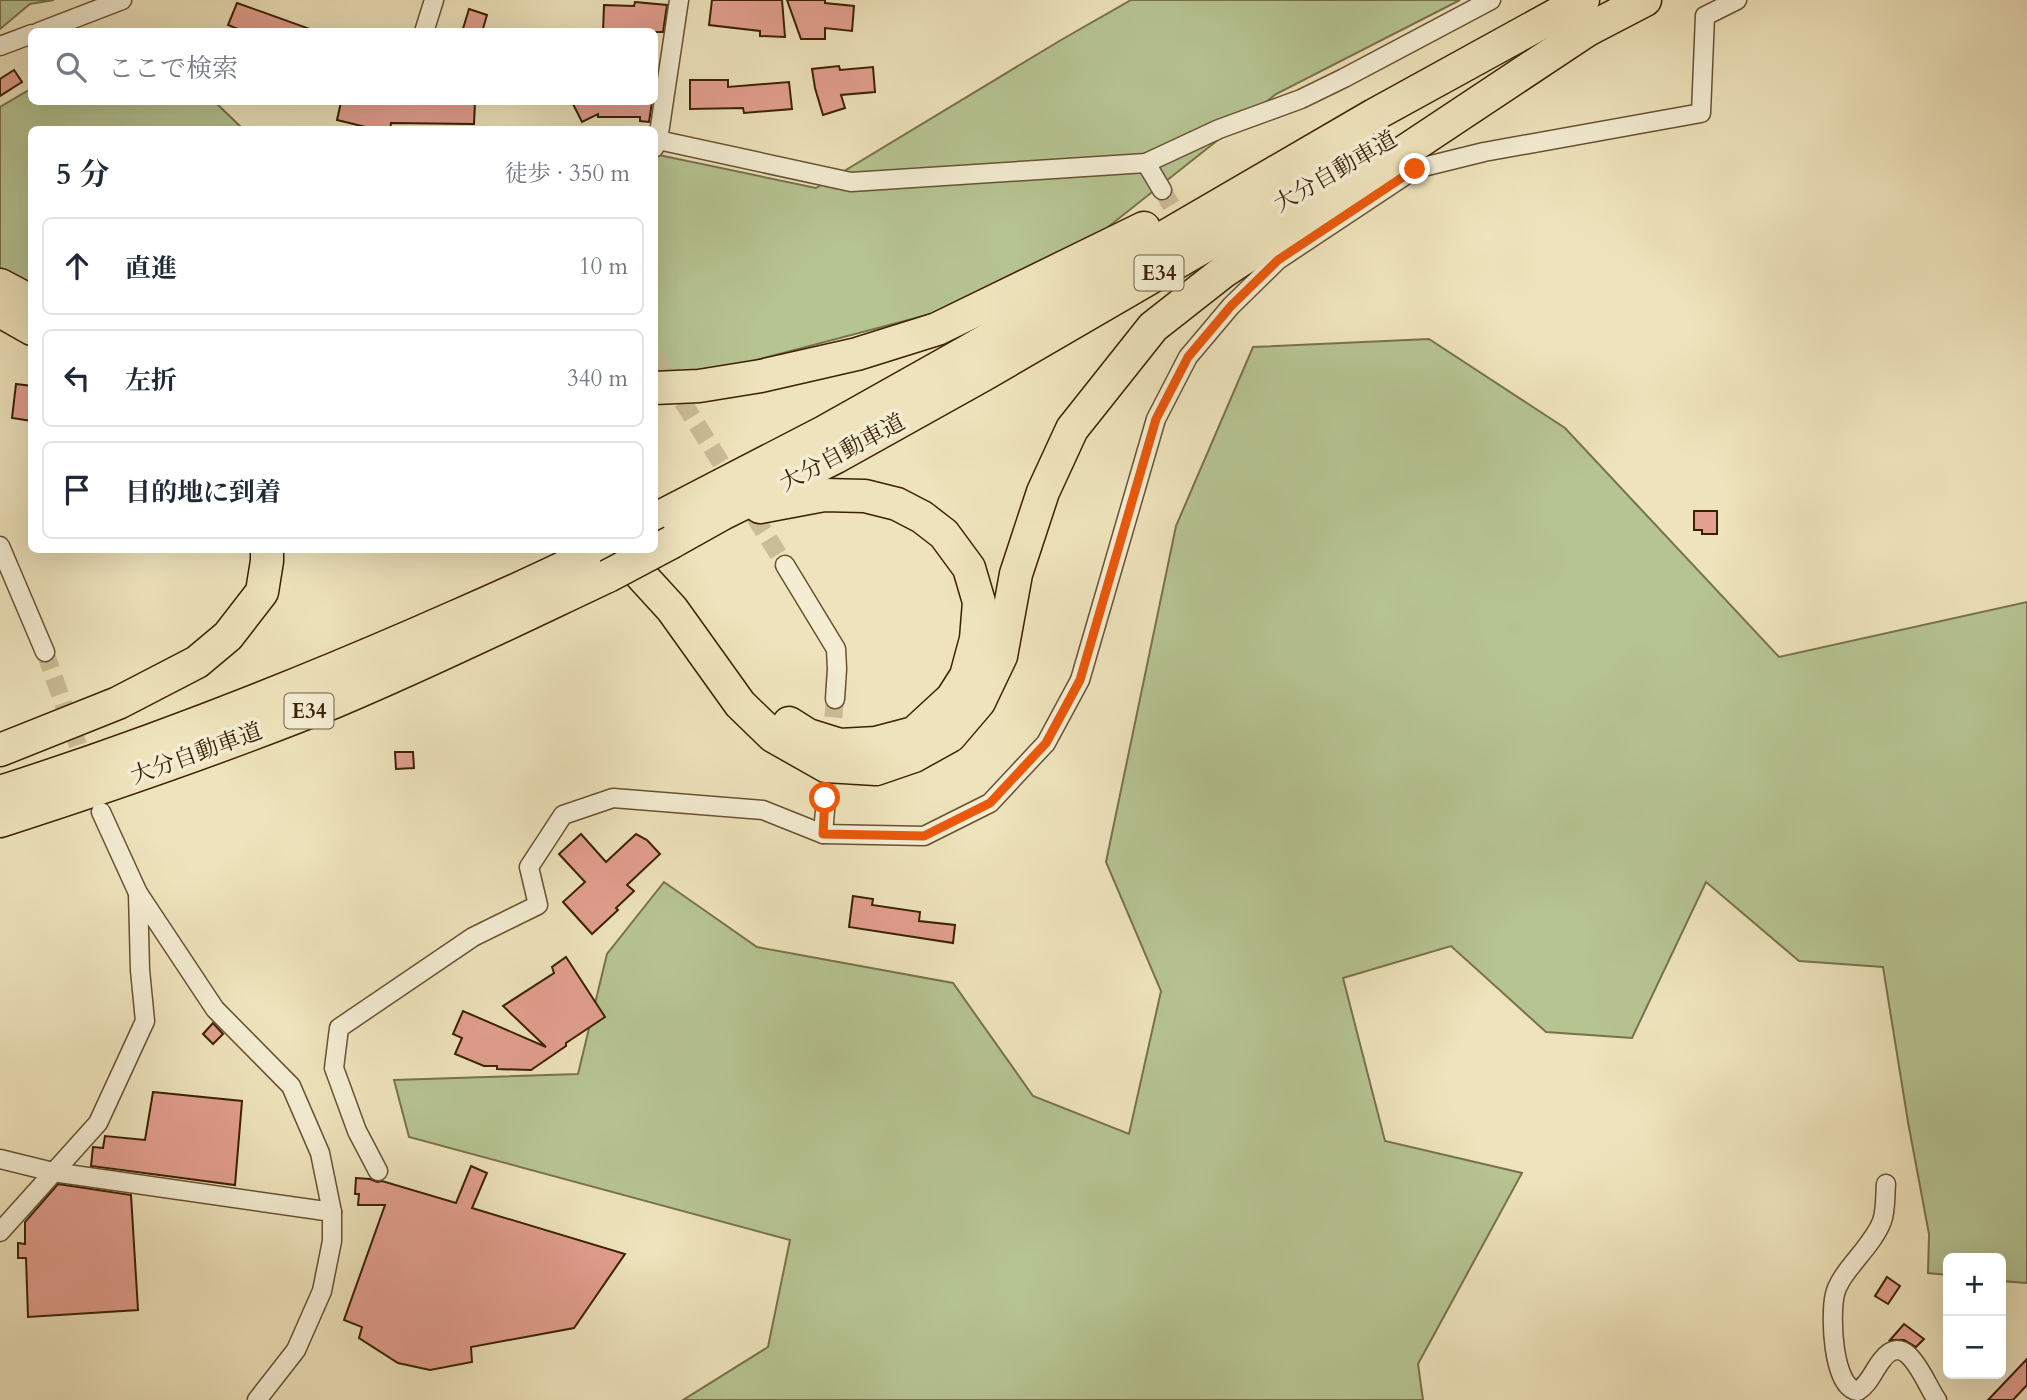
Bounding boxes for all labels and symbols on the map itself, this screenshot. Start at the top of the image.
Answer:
street label: 大分自動車道 [1268,124,1403,219]
route end [1399,153,1430,184]
road number: E34 [1134,256,1184,290]
street label: 大分自動車道 [774,406,910,499]
road number: E34 [284,694,334,728]
street label: 大分自動車道 [126,715,266,792]
route start [809,782,840,813]

